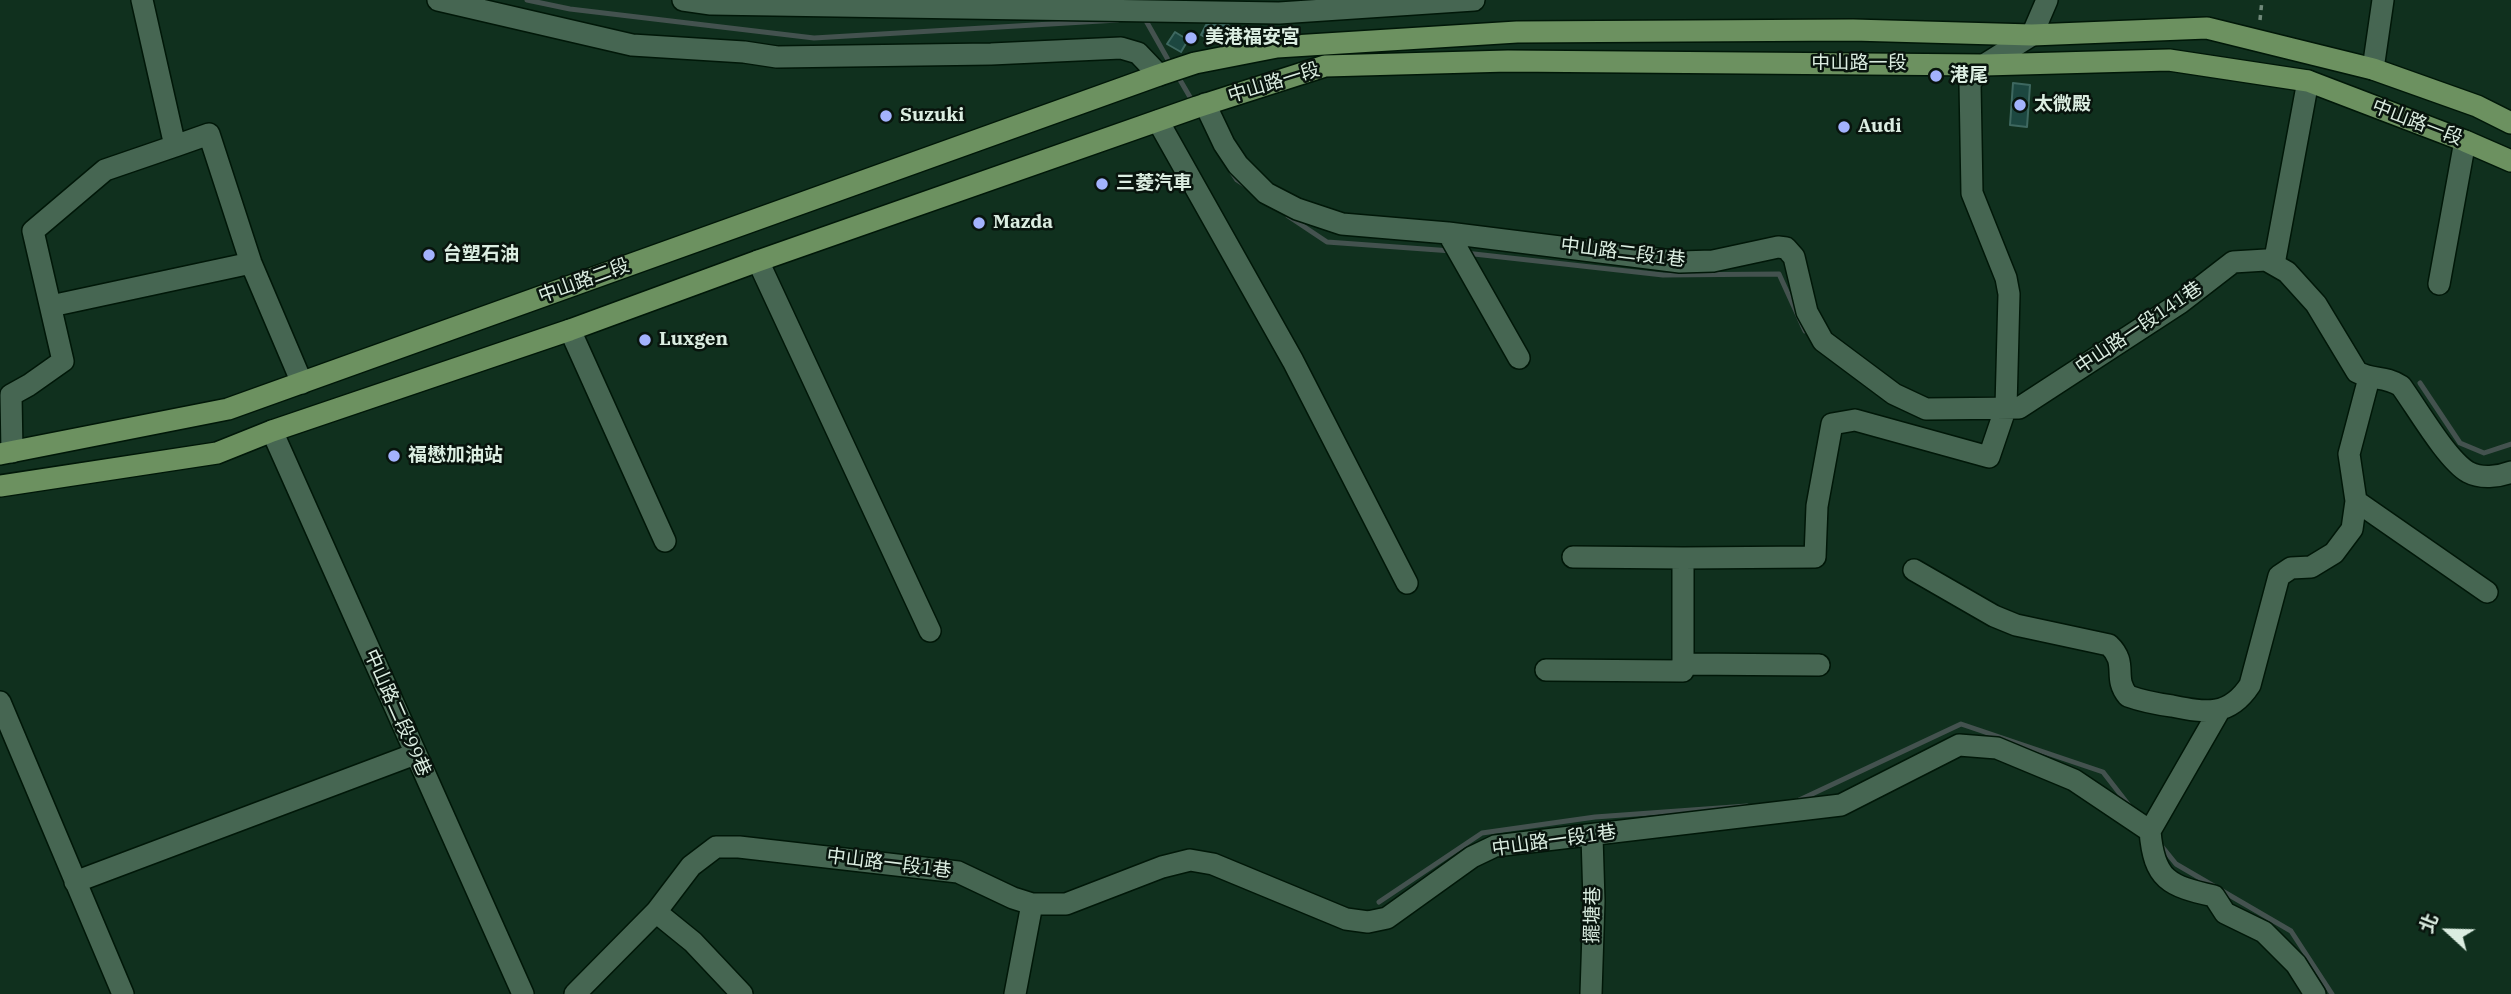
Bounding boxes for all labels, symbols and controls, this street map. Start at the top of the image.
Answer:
place label: 美港福安宮 [1205,27,1300,49]
marker: 美港福安宮 [1183,30,1199,46]
street label: 中山路一段 [1812,53,1906,75]
street label: 中山路一段 [1225,58,1323,108]
place label: 港尾 [1950,65,1988,87]
marker: 港尾 [1928,68,1944,84]
place label: 太微殿 [2034,94,2091,116]
street label: 中山路一段 [2369,95,2465,151]
marker: 太微殿 [2012,97,2028,113]
place label: Suzuki [900,105,964,127]
marker: Suzuki [878,108,894,124]
place label: Audi [1858,116,1902,138]
marker: Audi [1836,119,1852,135]
place label: 三菱汽車 [1116,173,1192,195]
marker: 三菱汽車 [1094,176,1110,192]
place label: Mazda [993,212,1053,234]
marker: Mazda [971,215,987,231]
street label: 中山路二段1巷 [1559,234,1687,272]
place label: 台塑石油 [443,244,519,266]
marker: 台塑石油 [421,247,437,263]
street label: 中山路二段 [535,254,633,308]
street label: 中山路一段141巷 [2071,277,2207,379]
place label: Luxgen [659,329,728,351]
marker: Luxgen [637,332,653,348]
place label: 福懋加油站 [408,445,503,467]
marker: 福懋加油站 [386,448,402,464]
street label: 中山路二段99巷 [359,646,435,780]
street label: 中山路一段1巷 [1490,821,1618,861]
street label: 中山路一段1巷 [825,845,953,883]
street label: 擺塘巷 [1581,886,1605,944]
north arrow [2413,896,2483,966]
text: 北 [2414,910,2443,936]

